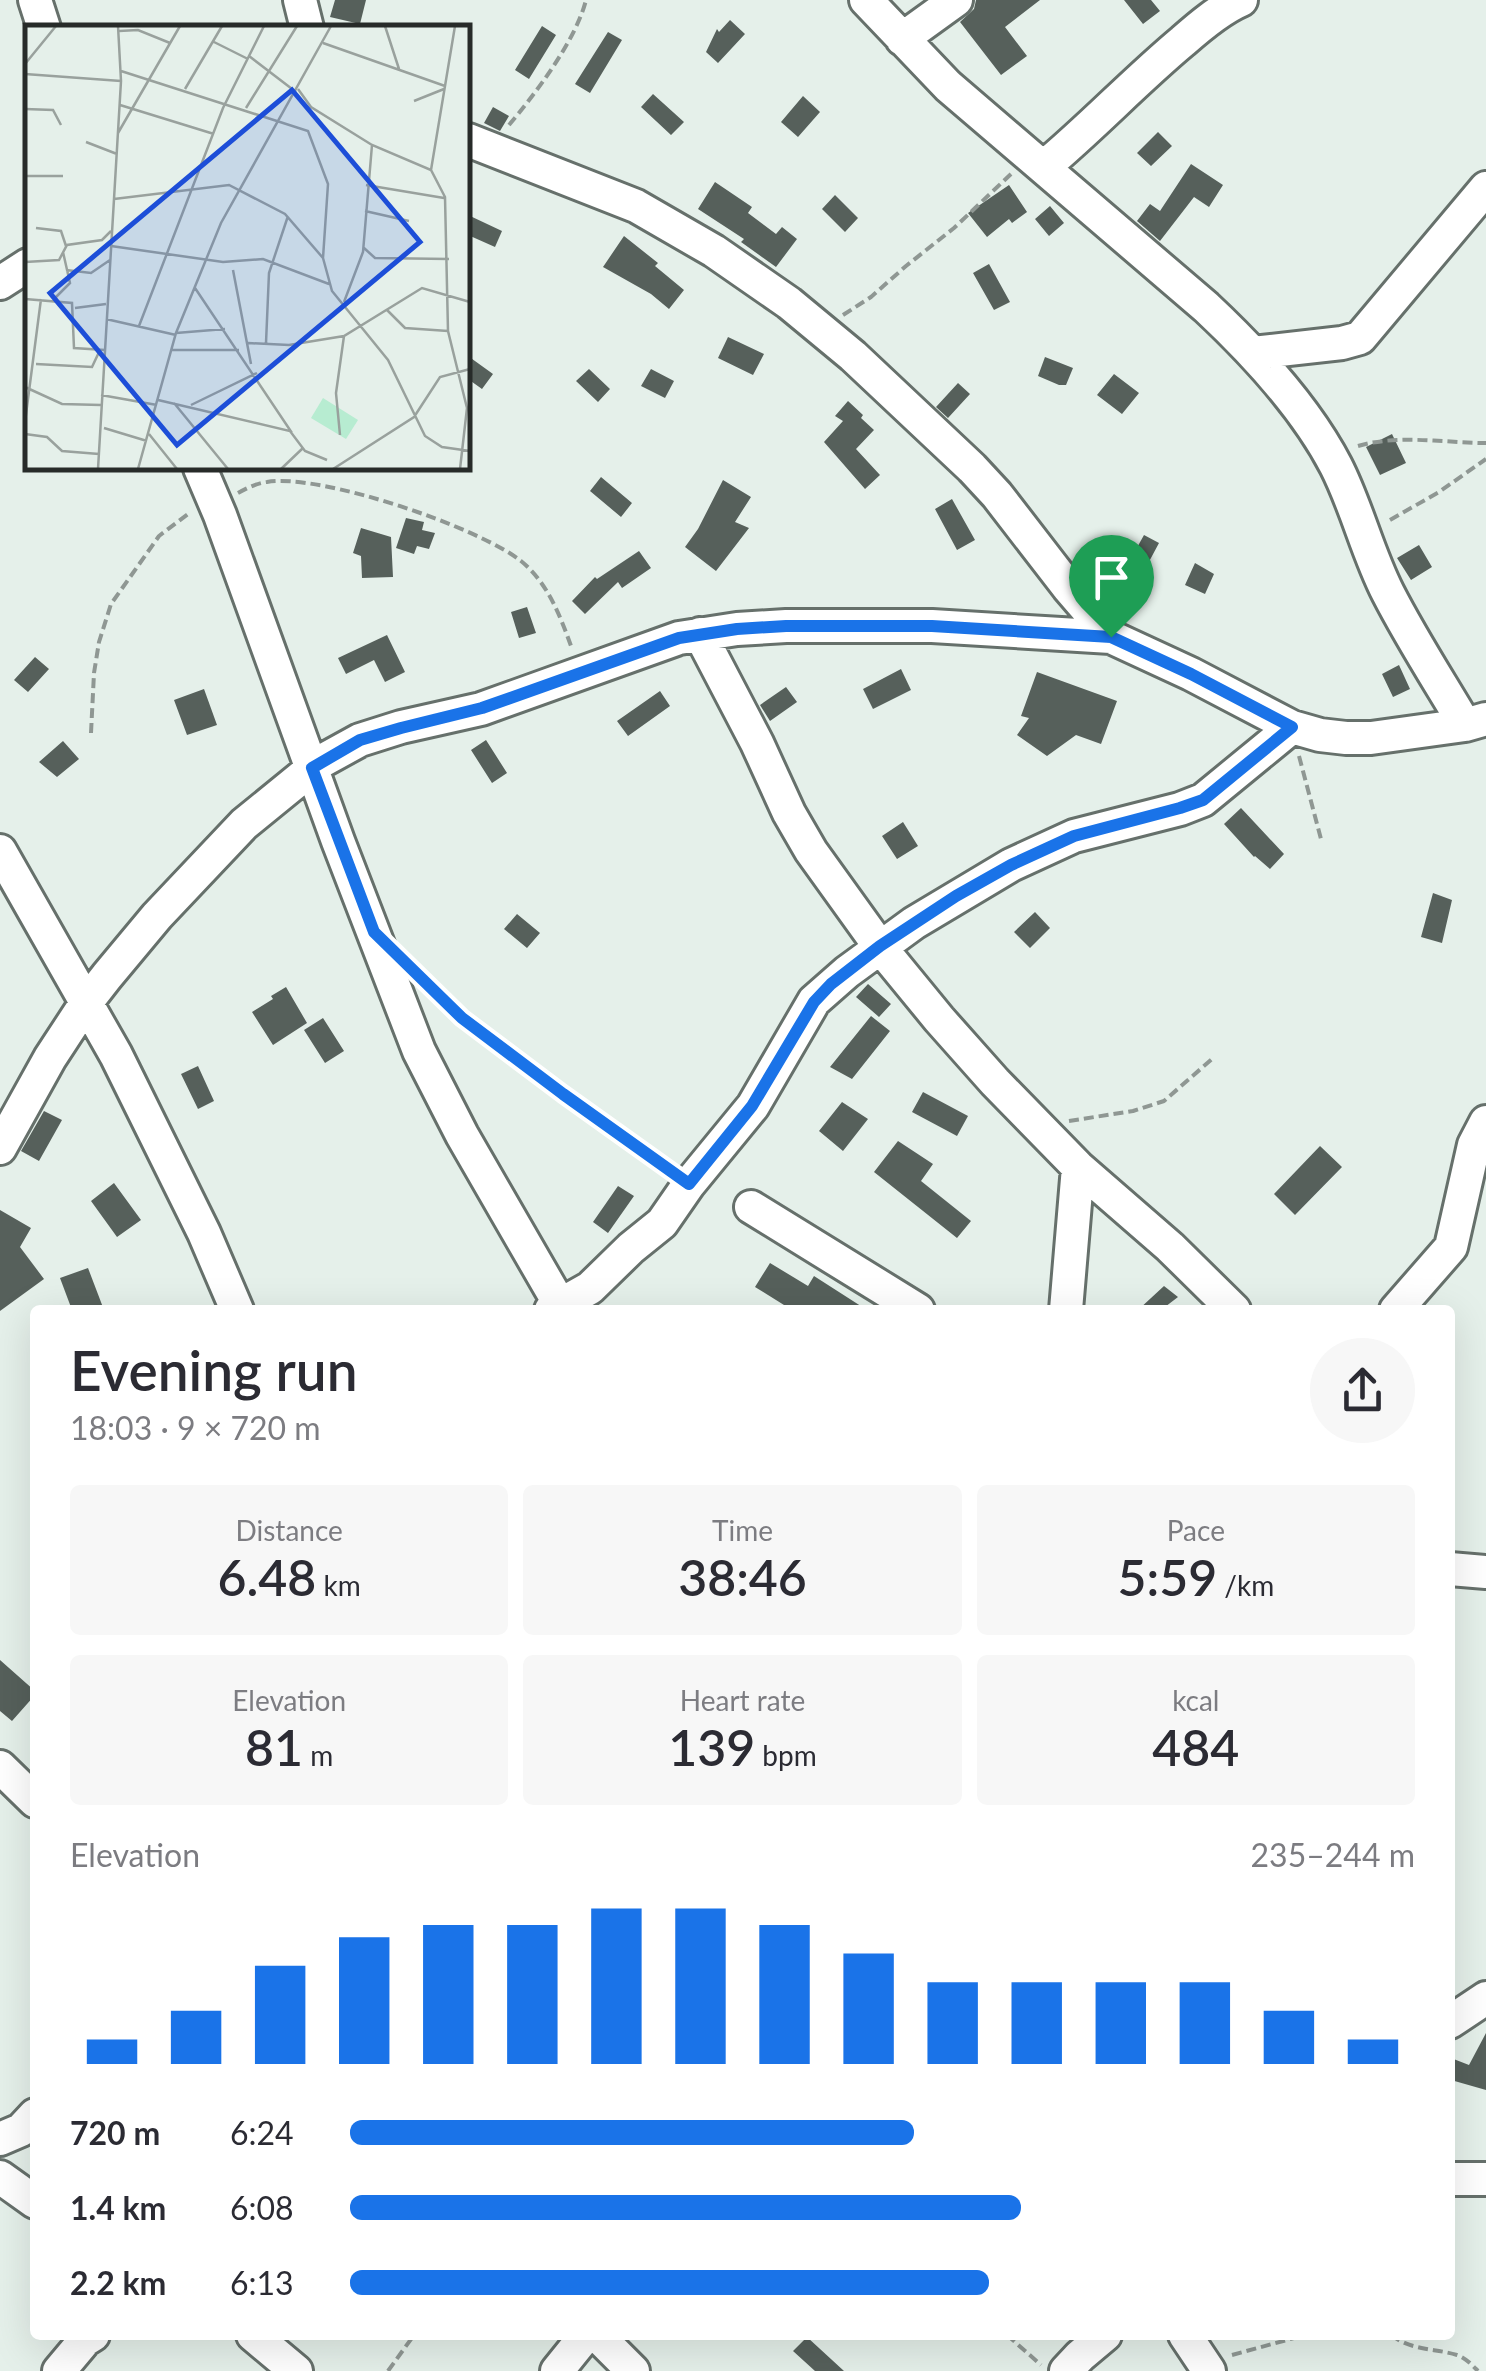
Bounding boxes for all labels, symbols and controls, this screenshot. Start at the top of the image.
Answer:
inset map [25,25,470,470]
pin [1069,535,1154,638]
icon: arrive [1084,550,1139,605]
text: Evening run [70,1337,358,1403]
button: share [1310,1338,1415,1443]
text: 18:03 · 9 × 720 m [70,1408,321,1447]
text: Distance [235,1513,343,1547]
text: Time [712,1513,773,1547]
text: Pace [1167,1513,1225,1547]
text: 6.48 [218,1547,316,1607]
text: 38:46 [678,1547,807,1607]
text: 5:59 [1117,1547,1217,1607]
text: km [316,1568,361,1602]
text: /km [1217,1568,1274,1602]
text: Elevation [232,1683,346,1717]
text: Heart rate [680,1683,805,1717]
text: kcal [1172,1683,1219,1717]
text: 81 [245,1717,303,1777]
text: 139 [668,1717,755,1777]
text: 484 [1152,1717,1239,1777]
text: m [303,1738,333,1772]
text: bpm [755,1738,817,1772]
text: Elevation [70,1835,200,1874]
text: 235–244 m [1251,1835,1415,1874]
text: 720 m [70,2113,160,2152]
text: 6:24 [230,2113,294,2152]
text: 1.4 km [70,2188,166,2227]
text: 6:08 [230,2188,294,2227]
text: 2.2 km [70,2263,166,2302]
text: 6:13 [230,2263,294,2302]

